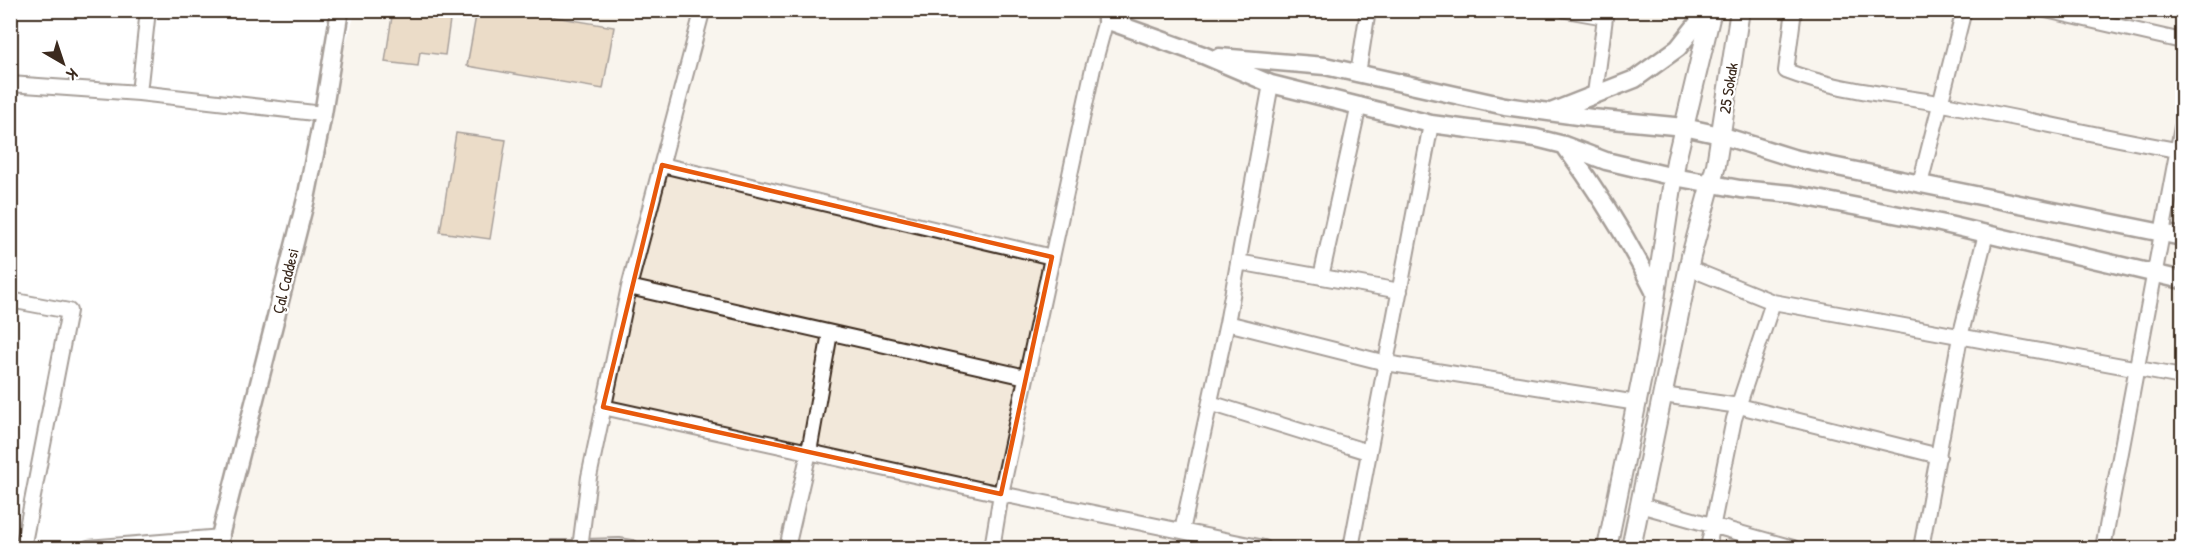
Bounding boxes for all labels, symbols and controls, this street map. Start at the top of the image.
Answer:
north arrow [33,33,93,93]
street label: 25 Sokak [1713,61,1743,115]
text: K [62,63,83,86]
street label: Çal Caddesi [266,246,304,316]

